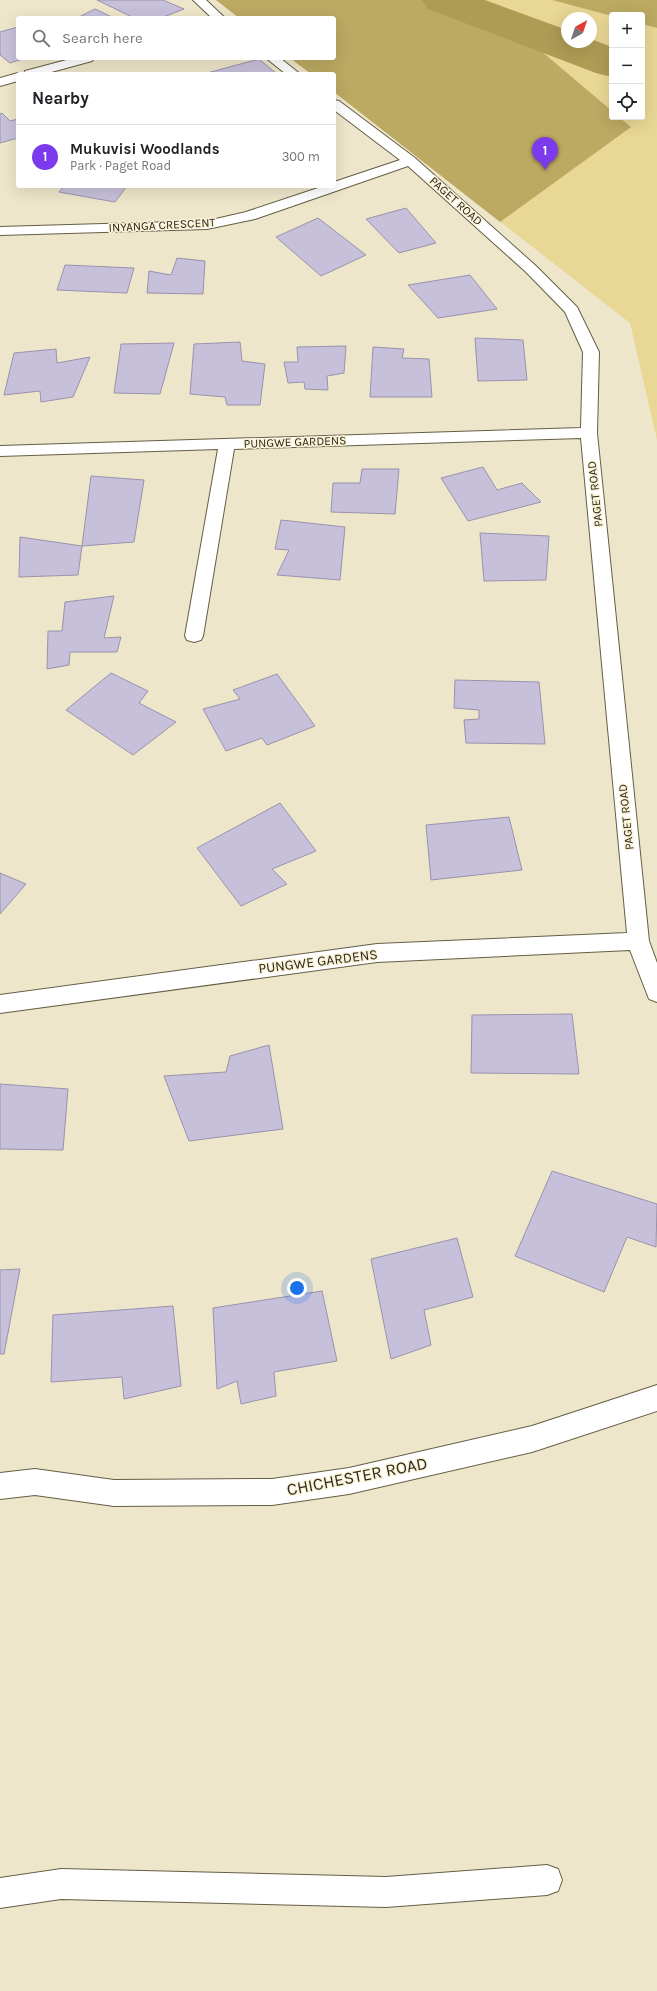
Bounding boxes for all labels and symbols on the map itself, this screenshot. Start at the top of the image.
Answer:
north arrow [561,12,597,48]
pin: 1 [532,137,558,170]
street label: PAGET ROAD [427,174,485,228]
street label: INYANGA CRESCENT [108,215,216,235]
street label: PUNGWE GARDENS [243,433,347,451]
street label: PAGET ROAD [585,460,605,528]
street label: PAGET ROAD [616,783,636,851]
street label: PUNGWE GARDENS [257,946,379,977]
your location [287,1278,307,1298]
street label: CHICHESTER ROAD [285,1453,429,1499]

